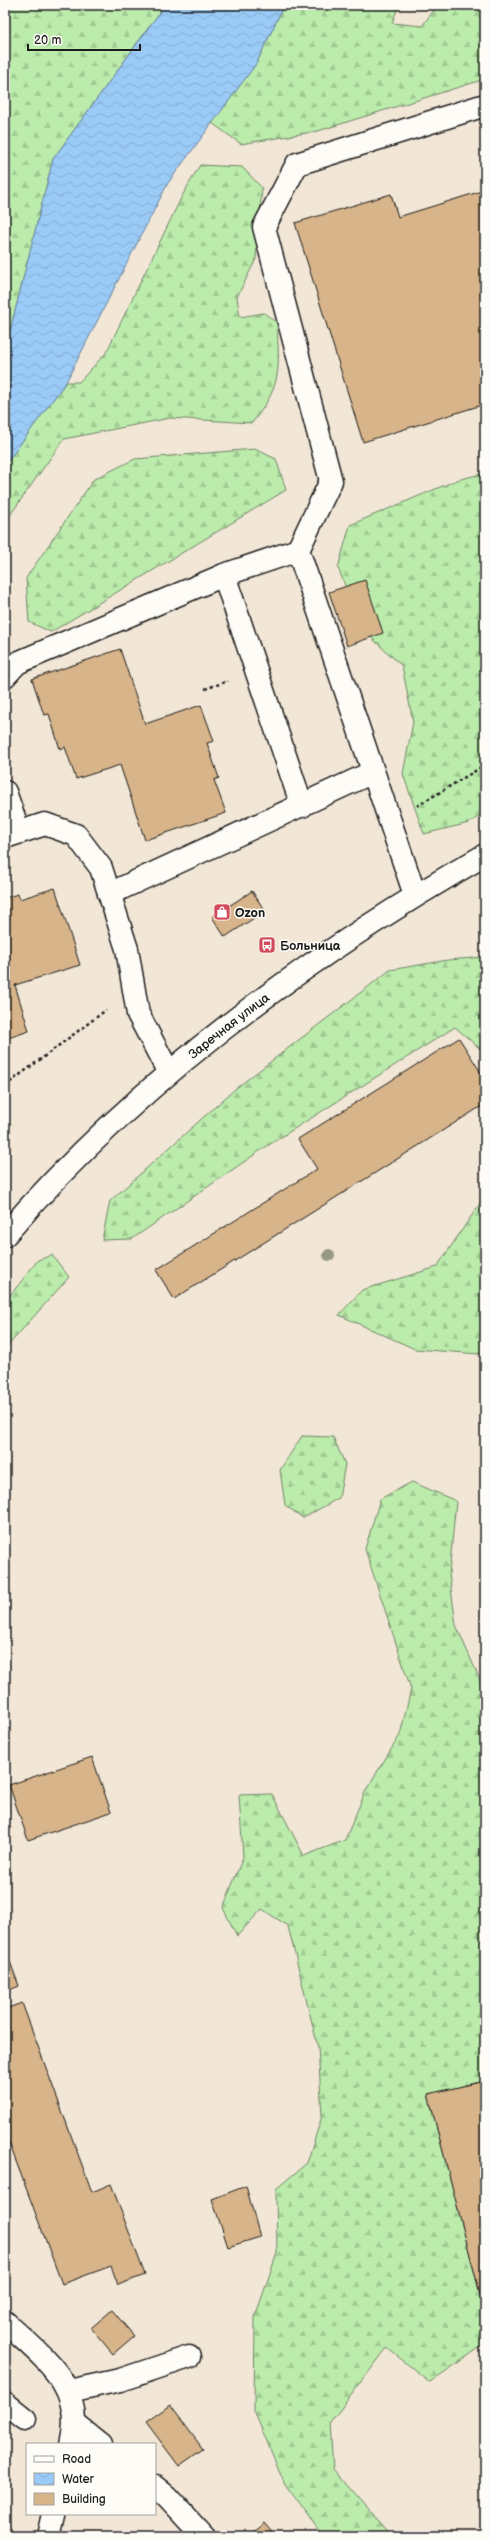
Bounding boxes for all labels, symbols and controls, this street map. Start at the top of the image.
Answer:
scale bar [28,26,140,52]
text: 20 m [34,33,61,48]
shop icon: Ozon [212,902,232,922]
place label: Ozon [235,905,265,921]
bus stop icon: Больница [257,935,277,955]
place label: Больница [280,938,341,954]
street label: Заречная улица [185,989,273,1063]
legend [26,2443,156,2515]
text: Road [62,2452,91,2467]
text: Water [62,2472,94,2487]
text: Building [62,2492,106,2507]

